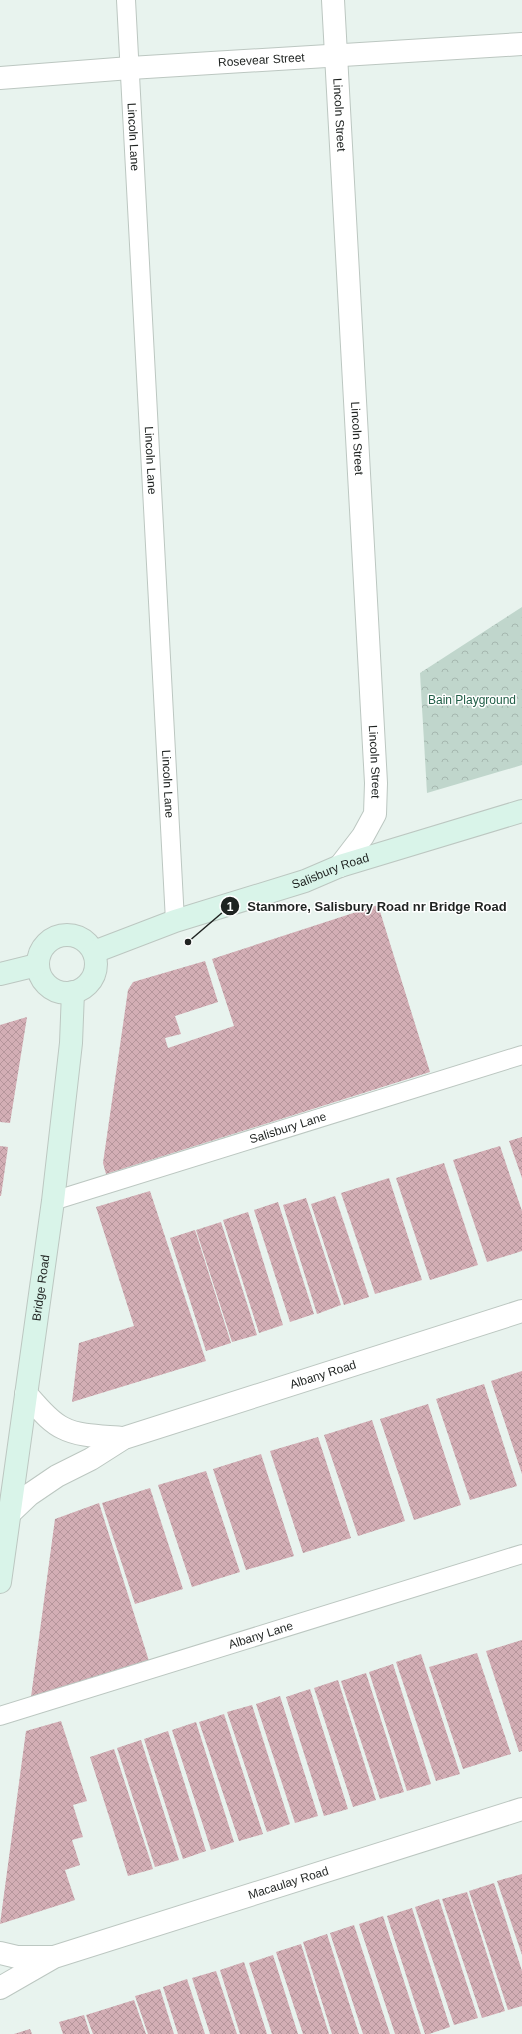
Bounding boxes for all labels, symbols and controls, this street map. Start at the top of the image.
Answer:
street label: Rosevear Street [218,50,306,70]
street label: Lincoln Street [330,78,348,153]
street label: Lincoln Lane [124,102,142,172]
street label: Lincoln Street [348,401,366,476]
street label: Lincoln Lane [142,426,159,495]
park label: Bain Playground [428,693,516,707]
street label: Lincoln Street [366,725,383,799]
street label: Lincoln Lane [159,749,177,819]
street label: Salisbury Road [290,851,371,892]
callout: Stanmore, Salisbury Road nr Bridge Road [220,894,515,919]
text: Stanmore, Salisbury Road nr Bridge Road [247,899,507,914]
text: 1 [227,900,234,914]
street label: Salisbury Lane [248,1109,328,1146]
street label: Bridge Road [29,1254,52,1322]
street label: Albany Road [288,1357,358,1392]
street label: Albany Lane [227,1618,295,1652]
street label: Macaulay Road [246,1864,330,1902]

